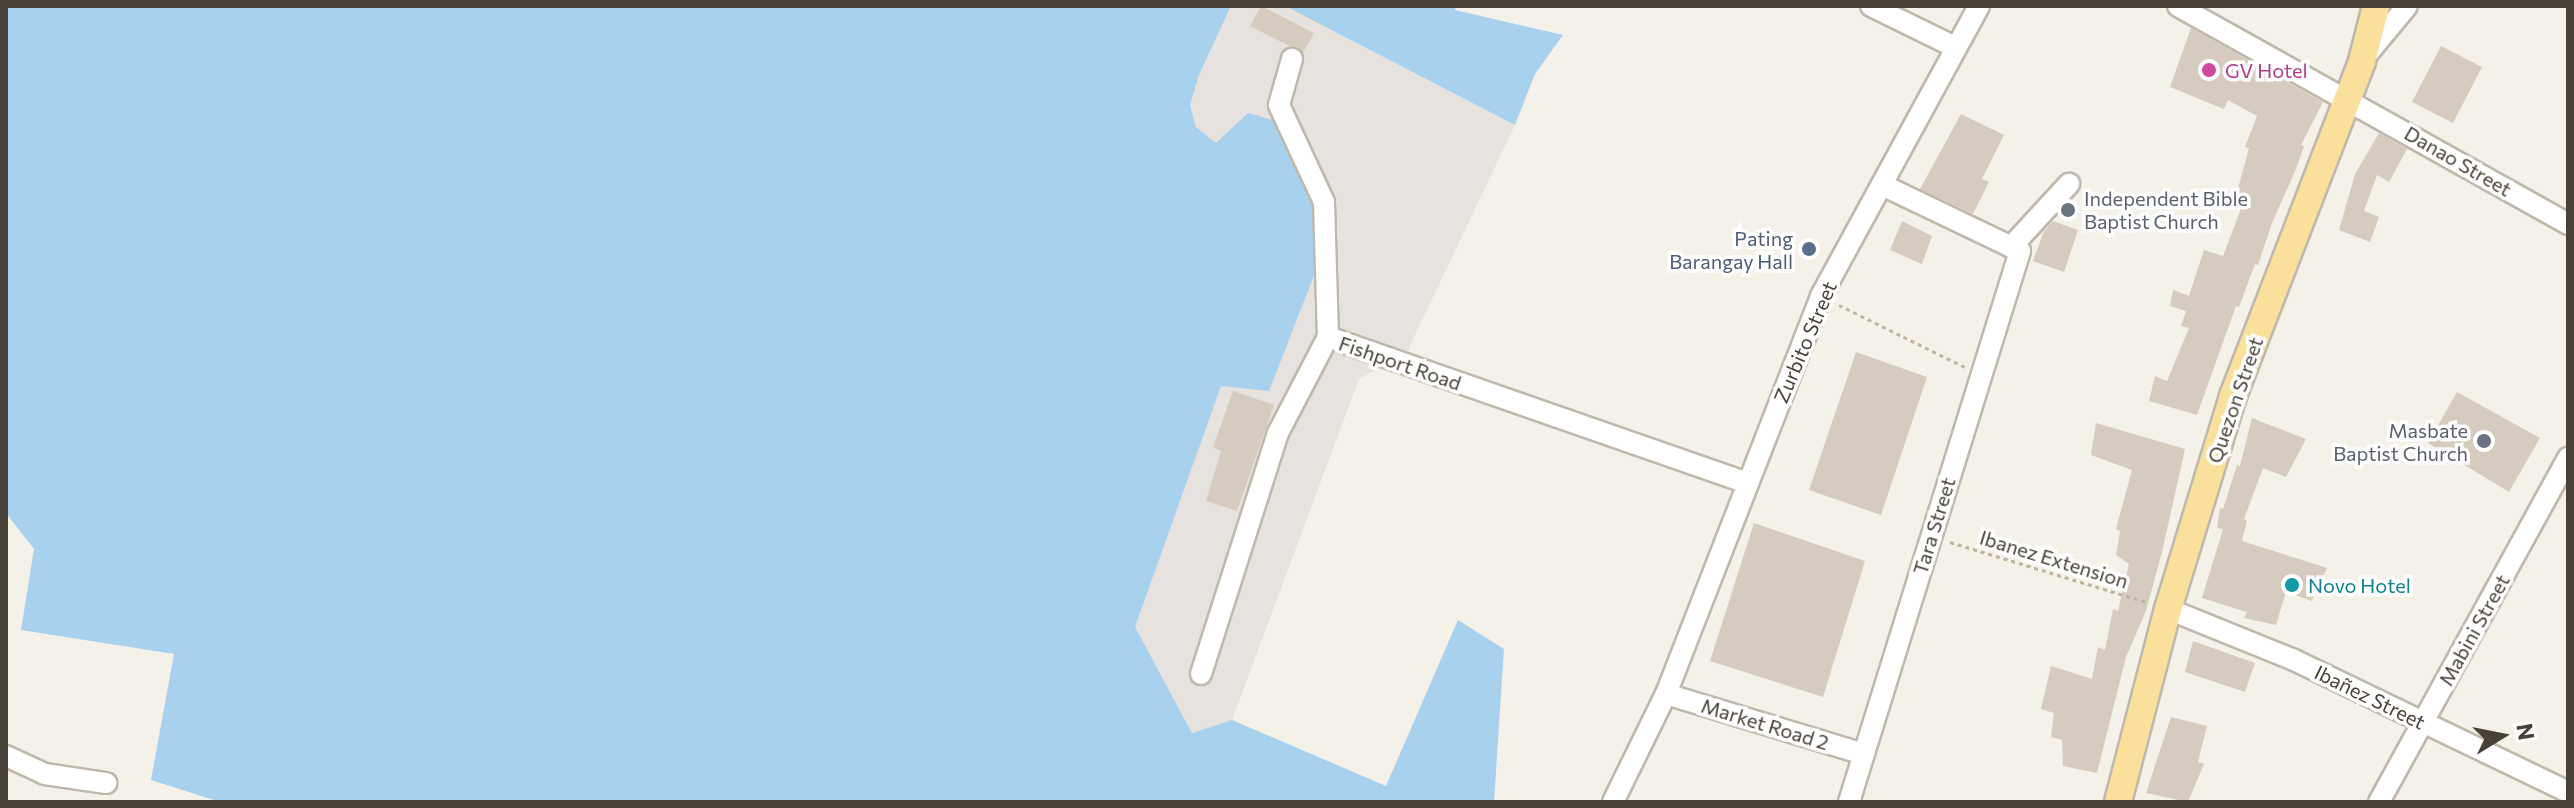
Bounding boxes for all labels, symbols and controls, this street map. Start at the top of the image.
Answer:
place label: GV Hotel [2225,58,2308,82]
marker: GV Hotel [2200,61,2218,79]
street label: Danao Street [2400,121,2516,201]
place label: Independent Bible Baptist Church [2084,186,2248,233]
marker: Independent Bible Baptist Church [2059,201,2077,219]
place label: Pating Barangay Hall [1669,226,1793,273]
marker: Pating Barangay Hall [1800,240,1818,258]
street label: Zurbito Street [1769,278,1841,406]
street label: Fishport Road [1336,331,1464,395]
street label: Quezon Street [2202,334,2268,466]
place label: Masbate Baptist Church [2333,418,2468,465]
marker: Masbate Baptist Church [2475,432,2493,450]
street label: Tara Street [1908,475,1960,577]
street label: Ibanez Extension [1977,525,2131,593]
street label: Mabini Street [2434,570,2514,690]
place label: Novo Hotel [2308,573,2411,597]
marker: Novo Hotel [2283,576,2301,594]
street label: Ibañez Street [2311,660,2429,734]
street label: Market Road 2 [1698,693,1832,755]
north arrow [2462,696,2542,776]
text: N [2511,721,2541,742]

